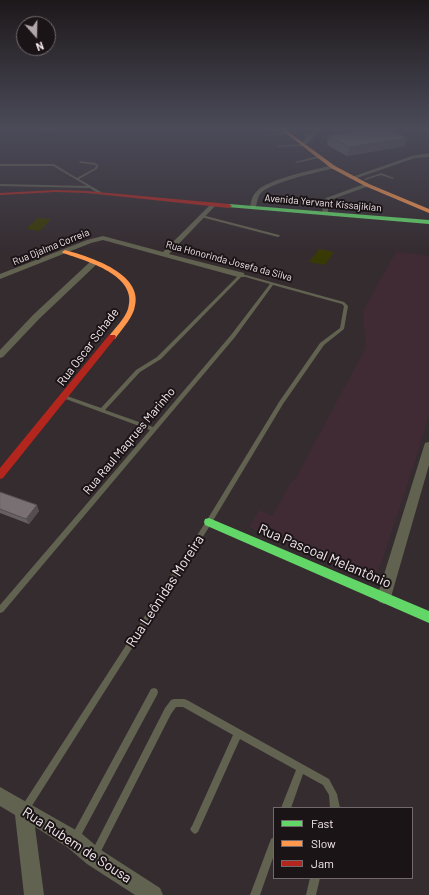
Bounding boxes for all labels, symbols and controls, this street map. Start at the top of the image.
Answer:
north arrow [16,16,56,56]
text: N [34,39,46,54]
street label: Avenida Yervant Kissajikian [264,192,382,214]
street label: Rua Djalma Correia [11,226,91,268]
street label: Rua Honorinda Josefa da Silva [165,238,293,284]
street label: Rua Oscar Schade [54,305,122,389]
street label: Rua Raul Maqrues Marinho [80,384,178,498]
street label: Rua Pascoal Melantônio [256,520,394,592]
street label: Rua Leônidas Moreira [122,532,208,650]
street label: Rua Rubem de Sousa [19,803,135,887]
legend [273,807,413,879]
text: Fast [311,816,334,830]
text: Slow [311,836,336,850]
text: Jam [311,856,334,870]

